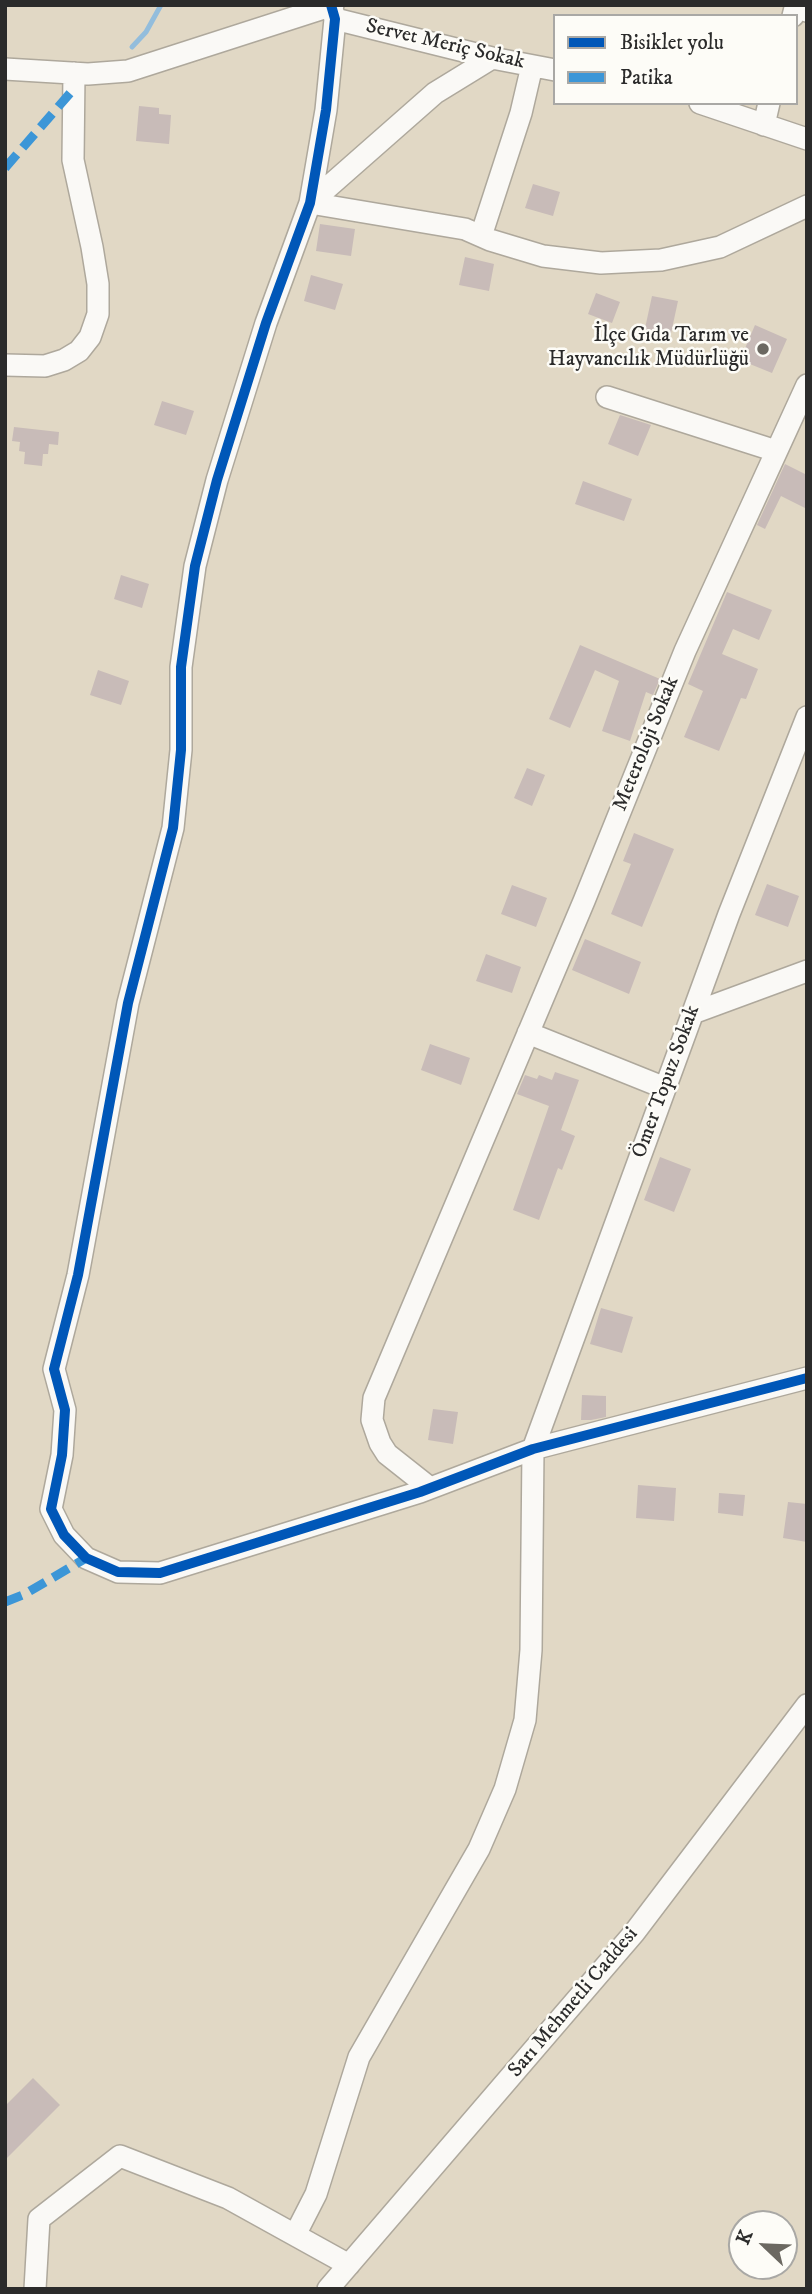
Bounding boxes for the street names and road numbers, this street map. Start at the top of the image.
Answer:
street label: Servet Meriç Sokak [363,14,527,76]
street label: Meteroloji Sokak [608,673,686,815]
street label: Ömer Topuz Sokak [628,1002,706,1162]
street label: Sarı Mehmetli Caddesi [504,1923,644,2083]

